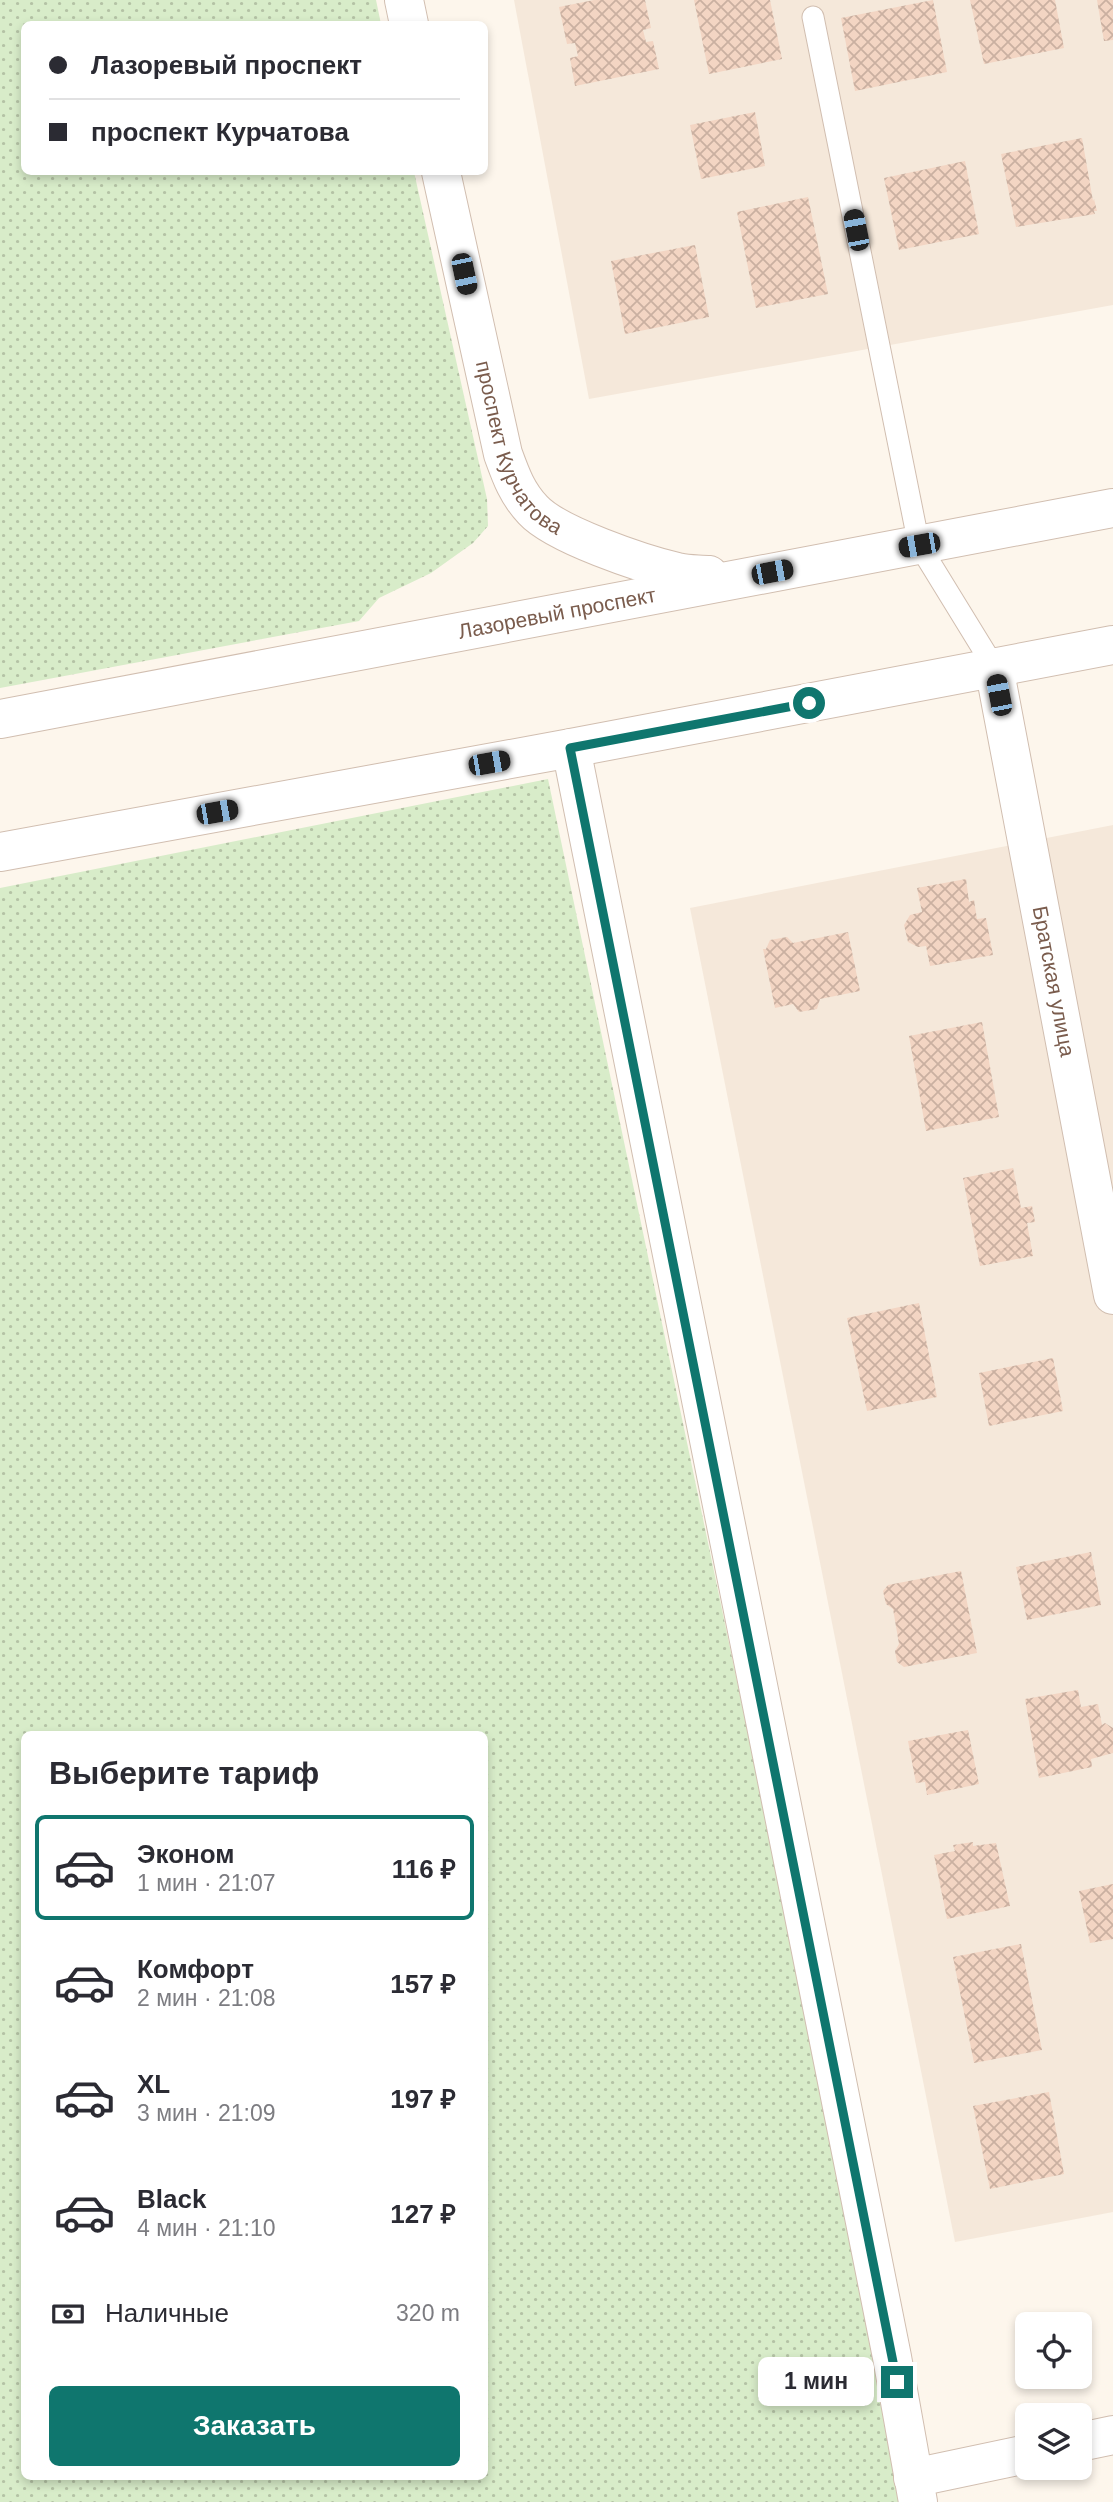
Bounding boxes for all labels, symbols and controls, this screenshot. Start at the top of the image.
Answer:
text: Лазоревый проспект [91,50,362,80]
text: проспект Курчатова [91,117,349,147]
car [842,207,871,253]
car [450,251,479,297]
street label: проспект Курчатова [472,359,567,539]
car [897,531,942,559]
car [750,558,795,586]
street label: Лазоревый проспект [456,583,658,643]
car [985,672,1014,718]
route start [793,687,825,719]
car [467,749,512,777]
car [195,798,240,826]
street label: Братская улица [1029,904,1080,1059]
text: Выберите тариф [49,1755,319,1791]
icon: car [53,1836,116,1899]
text: Эконом [137,1839,235,1869]
text: 116 ₽ [392,1854,456,1884]
text: 1 мин · 21:07 [137,1870,276,1896]
icon: car [53,1951,116,2014]
text: Комфорт [137,1954,254,1984]
text: 157 ₽ [390,1969,456,1999]
text: 2 мин · 21:08 [137,1985,276,2011]
icon: car [53,2066,116,2129]
text: XL [137,2069,170,2099]
text: 197 ₽ [390,2084,456,2114]
text: 3 мин · 21:09 [137,2100,276,2126]
icon: car [53,2181,116,2244]
text: Black [137,2184,206,2214]
text: 127 ₽ [390,2199,456,2229]
text: 4 мин · 21:10 [137,2215,276,2241]
icon: cash [49,2295,87,2333]
text: Наличные [105,2298,229,2328]
text: 320 m [396,2300,460,2326]
map controls [1015,2312,1092,2480]
button: locate [1015,2312,1092,2389]
callout: 1 мин [757,2358,872,2406]
route end [881,2366,913,2398]
text: 1 мин [784,2368,848,2394]
button: Заказать [49,2386,460,2466]
button: layers [1015,2403,1092,2480]

